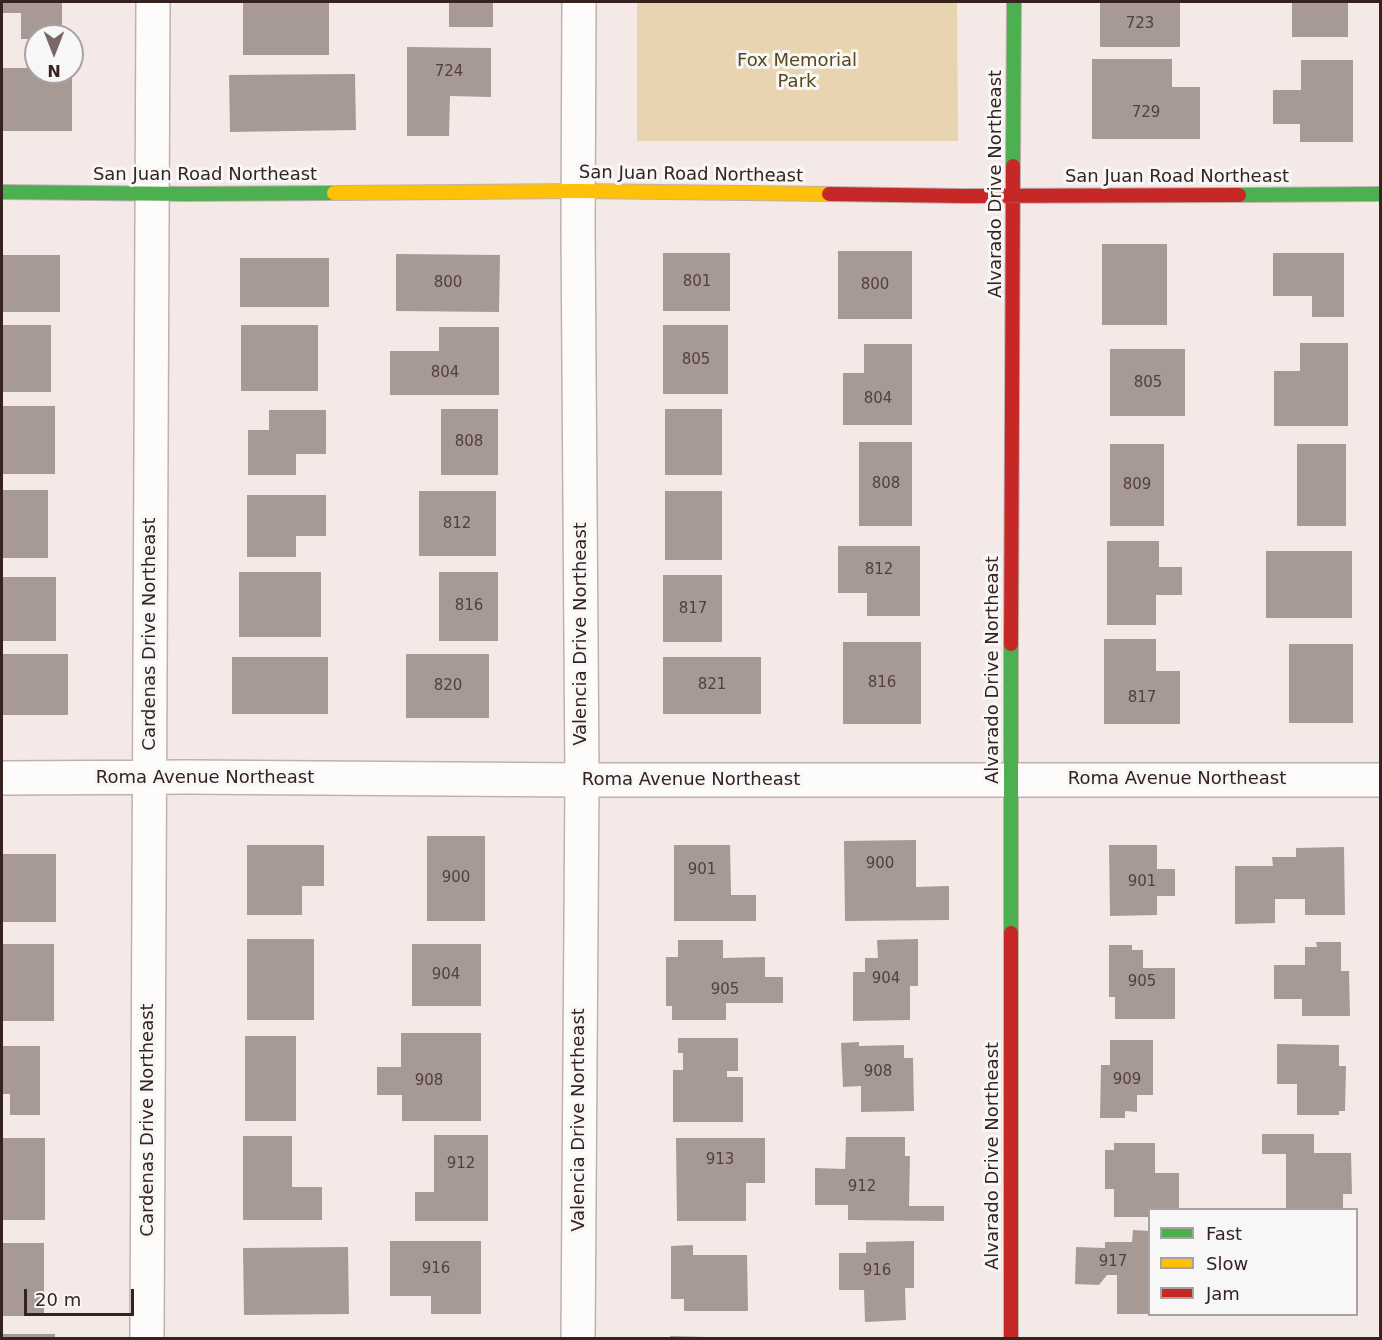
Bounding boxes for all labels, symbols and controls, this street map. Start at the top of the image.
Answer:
house number: 723 [1126,15,1154,33]
north arrow [24,24,84,84]
park label: Fox Memorial Park [737,50,857,92]
text: N [47,61,61,80]
house number: 724 [435,63,463,81]
street label: Alvarado Drive Northeast [985,70,1007,298]
house number: 729 [1132,104,1160,122]
street label: San Juan Road Northeast [579,162,803,188]
street label: San Juan Road Northeast [93,164,317,186]
street label: San Juan Road Northeast [1065,166,1289,188]
house number: 801 [683,273,711,291]
house number: 800 [434,274,462,292]
house number: 800 [861,276,889,294]
house number: 805 [682,351,710,369]
house number: 804 [431,364,459,382]
house number: 805 [1134,374,1162,392]
house number: 804 [864,390,892,408]
house number: 808 [455,433,483,451]
house number: 808 [872,475,900,493]
house number: 809 [1123,476,1151,494]
house number: 812 [443,515,471,533]
street label: Cardenas Drive Northeast [139,517,161,751]
street label: Valencia Drive Northeast [570,522,592,746]
street label: Alvarado Drive Northeast [982,556,1004,784]
house number: 812 [865,561,893,579]
house number: 816 [455,597,483,615]
house number: 817 [679,600,707,618]
house number: 816 [868,674,896,692]
house number: 821 [698,676,726,694]
house number: 820 [434,677,462,695]
house number: 817 [1128,689,1156,707]
street label: Roma Avenue Northeast [96,767,314,789]
street label: Roma Avenue Northeast [1068,768,1286,790]
street label: Roma Avenue Northeast [582,769,800,791]
house number: 900 [866,855,894,873]
house number: 901 [688,861,716,879]
house number: 900 [442,869,470,887]
house number: 901 [1128,873,1156,891]
house number: 904 [432,966,460,984]
house number: 904 [872,970,900,988]
house number: 905 [1128,973,1156,991]
house number: 905 [711,981,739,999]
street label: Cardenas Drive Northeast [137,1003,159,1237]
street label: Valencia Drive Northeast [568,1008,590,1232]
street label: Alvarado Drive Northeast [982,1042,1004,1270]
house number: 908 [864,1063,892,1081]
house number: 909 [1113,1071,1141,1089]
house number: 908 [415,1072,443,1090]
house number: 913 [706,1151,734,1169]
house number: 912 [447,1155,475,1173]
house number: 912 [848,1178,876,1196]
legend [1148,1208,1358,1316]
text: Fast [1206,1223,1242,1244]
house number: 917 [1099,1253,1127,1271]
text: Slow [1206,1253,1248,1274]
house number: 916 [422,1260,450,1278]
house number: 916 [863,1262,891,1280]
scale bar [27,1277,136,1315]
text: Jam [1206,1283,1240,1304]
text: 20 m [35,1289,81,1310]

